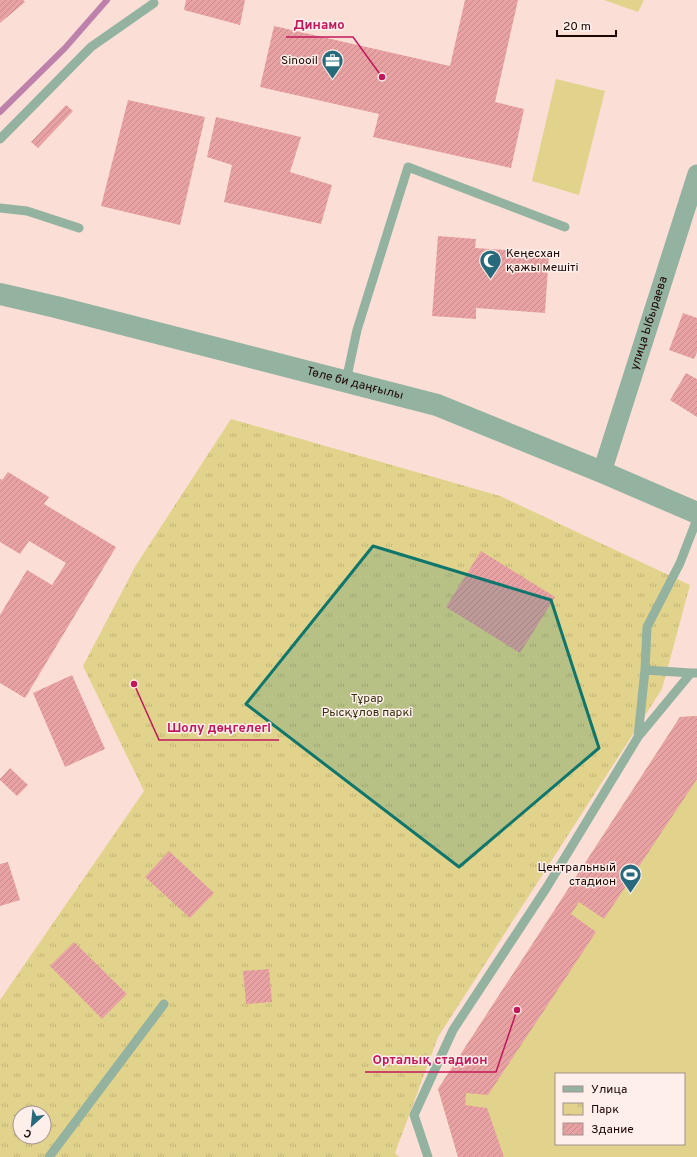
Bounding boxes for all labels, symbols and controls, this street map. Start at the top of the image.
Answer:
callout: Динамо [286,12,353,37]
scale bar [557,12,616,38]
text: Динамо [293,18,345,34]
text: 20 m [563,19,591,35]
office icon: Sinooil [320,48,346,81]
place label: Sinooil [281,53,318,69]
place label: Кеңесхан қажы мешіті [506,246,579,276]
mosque icon: Кеңесхан қажы мешіті [478,248,504,281]
street label: улица Ыбыраева [627,274,672,372]
street label: Төле би даңғылы [305,364,405,404]
park label: Тұрар Рысқұлов паркі [322,691,412,721]
callout: Шолу дөңгелегі [159,715,279,740]
text: Шолу дөңгелегі [167,721,271,737]
place label: Центральный стадион [537,860,616,890]
sports icon: Центральный стадион [618,862,644,895]
callout: Орталық стадион [365,1047,496,1072]
text: Орталық стадион [373,1053,487,1069]
legend [555,1073,685,1145]
text: Улица [591,1082,627,1098]
text: Парк [591,1102,619,1118]
north arrow [12,1105,52,1145]
text: Здание [591,1122,634,1138]
text: С [22,1125,34,1141]

